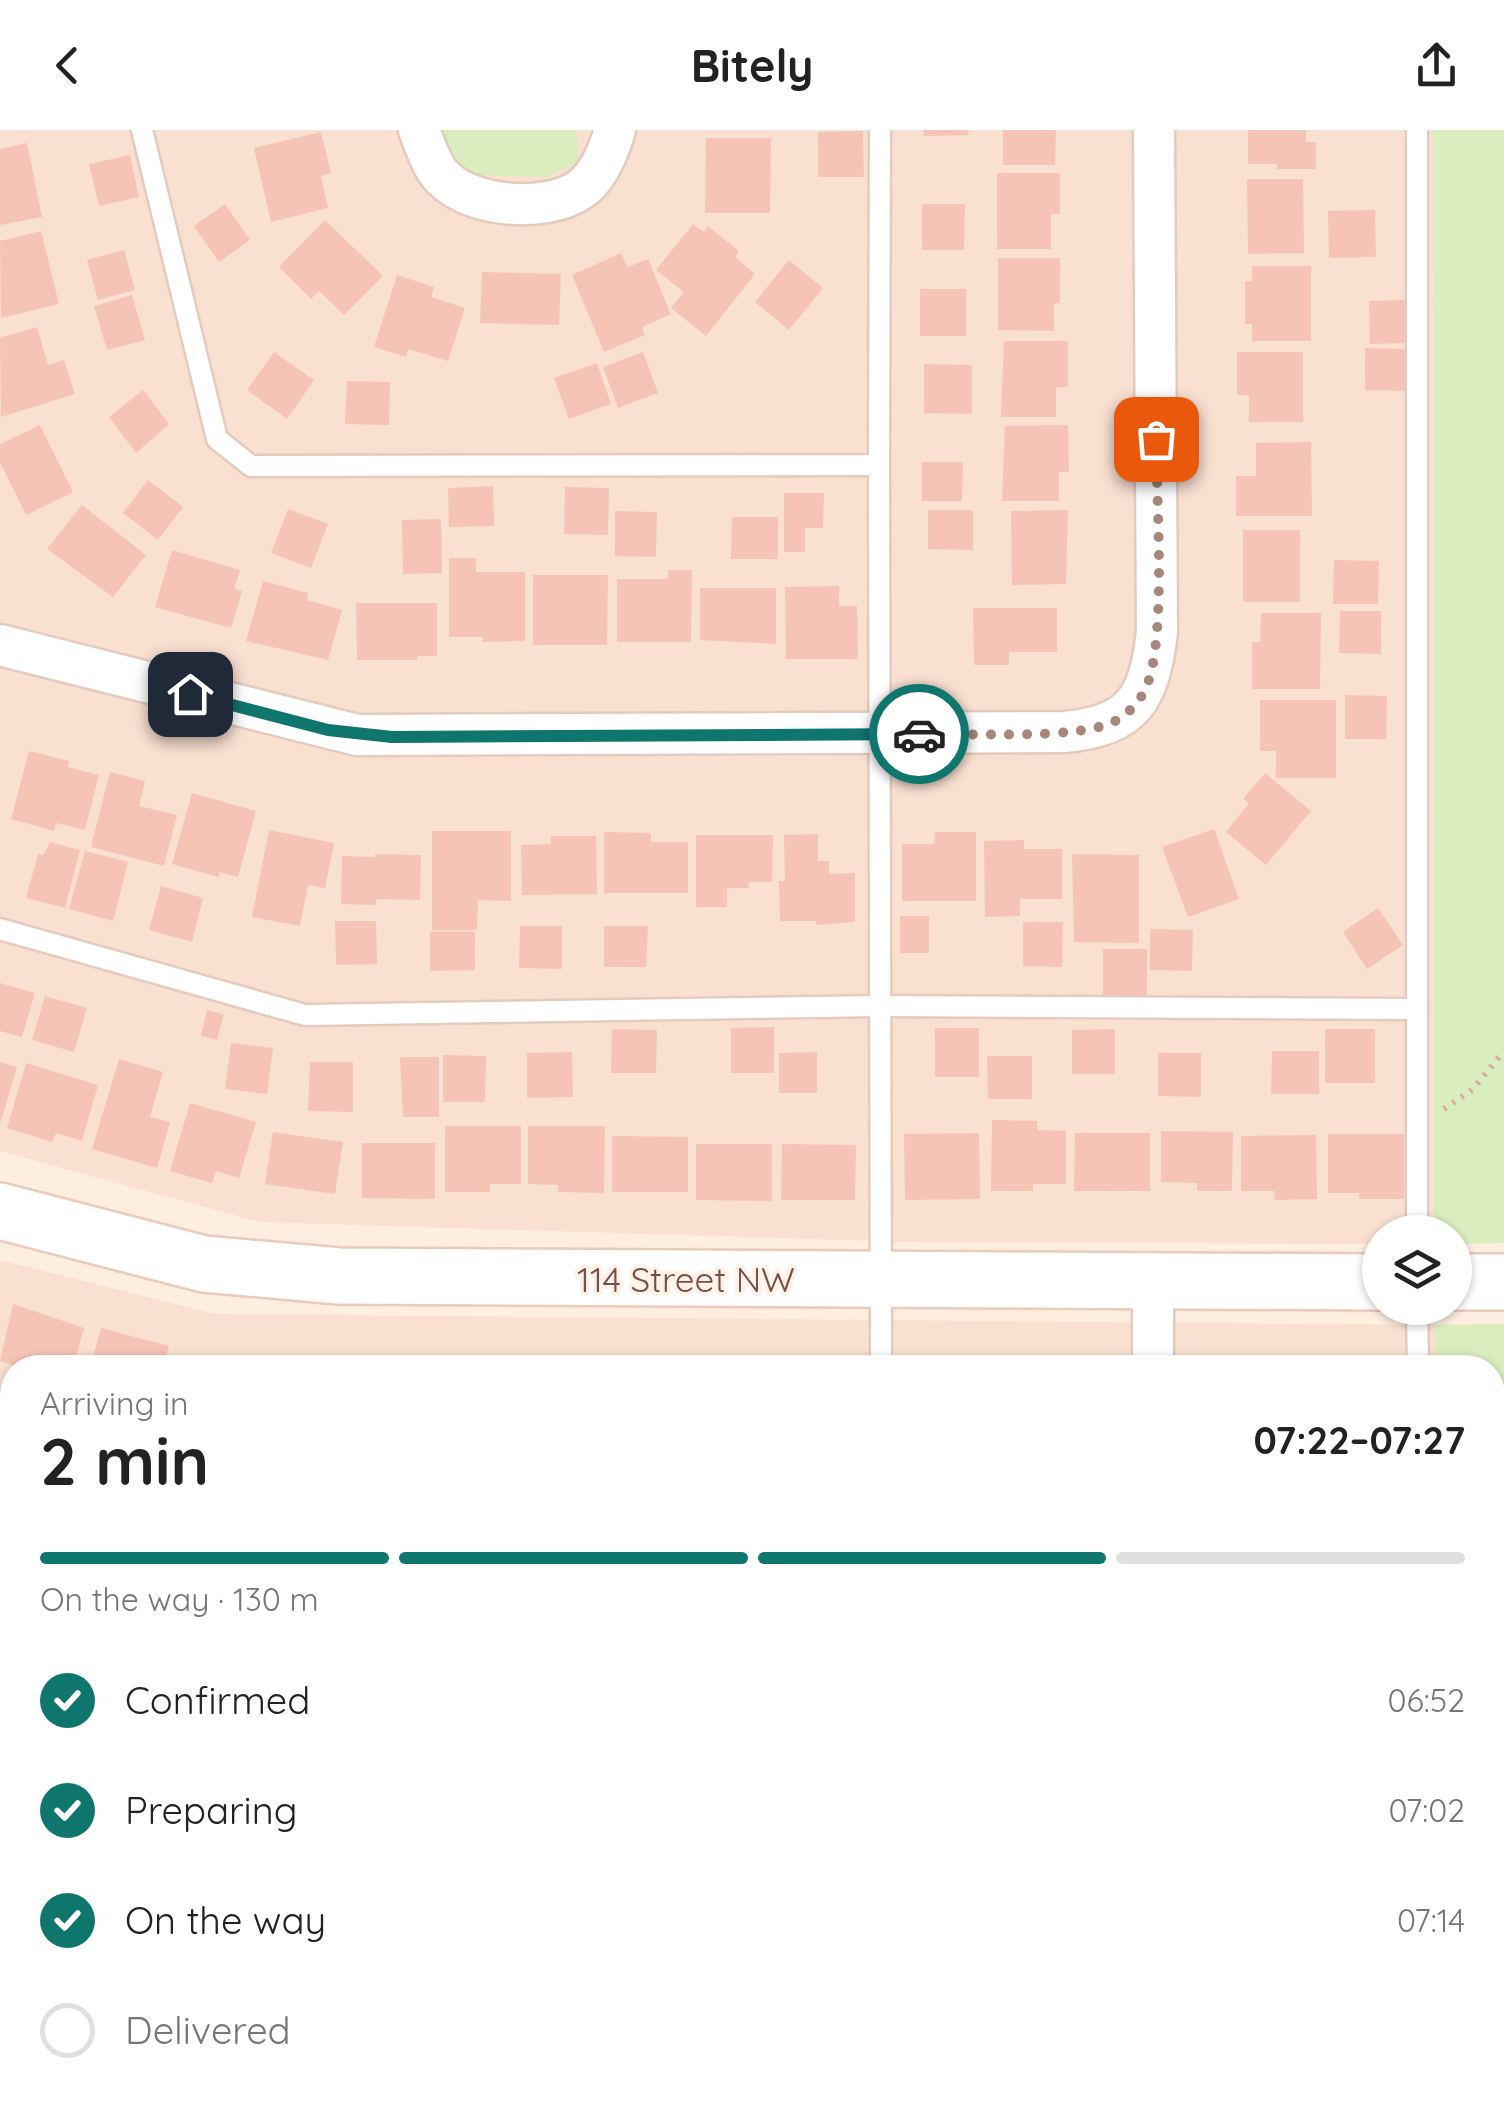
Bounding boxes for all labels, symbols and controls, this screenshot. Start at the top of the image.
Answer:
text: Bitely [691,37,813,93]
icon: back [40,38,95,93]
icon: share [1409,38,1464,93]
pin [1114,397,1199,482]
icon: bag [1129,412,1184,467]
pin [148,652,233,737]
icon: home [163,667,218,722]
courier [869,684,969,784]
icon: car [892,707,947,762]
map controls [1362,1215,1472,1325]
button: layers [1362,1215,1472,1325]
street label: 114 Street NW [577,1257,795,1301]
text: Arriving in [40,1383,189,1423]
text: 07:22–07:27 [1254,1416,1465,1464]
text: 2 min [40,1420,209,1501]
text: On the way · 130 m [40,1579,319,1619]
icon: check [40,1673,95,1728]
text: Confirmed [125,1676,310,1724]
text: 06:52 [1388,1680,1465,1720]
icon: check [40,1783,95,1838]
text: Preparing [125,1786,297,1834]
text: 07:02 [1389,1790,1465,1830]
icon: check [40,1893,95,1948]
text: On the way [125,1896,326,1944]
text: 07:14 [1397,1900,1465,1940]
text: Delivered [125,2006,291,2054]

